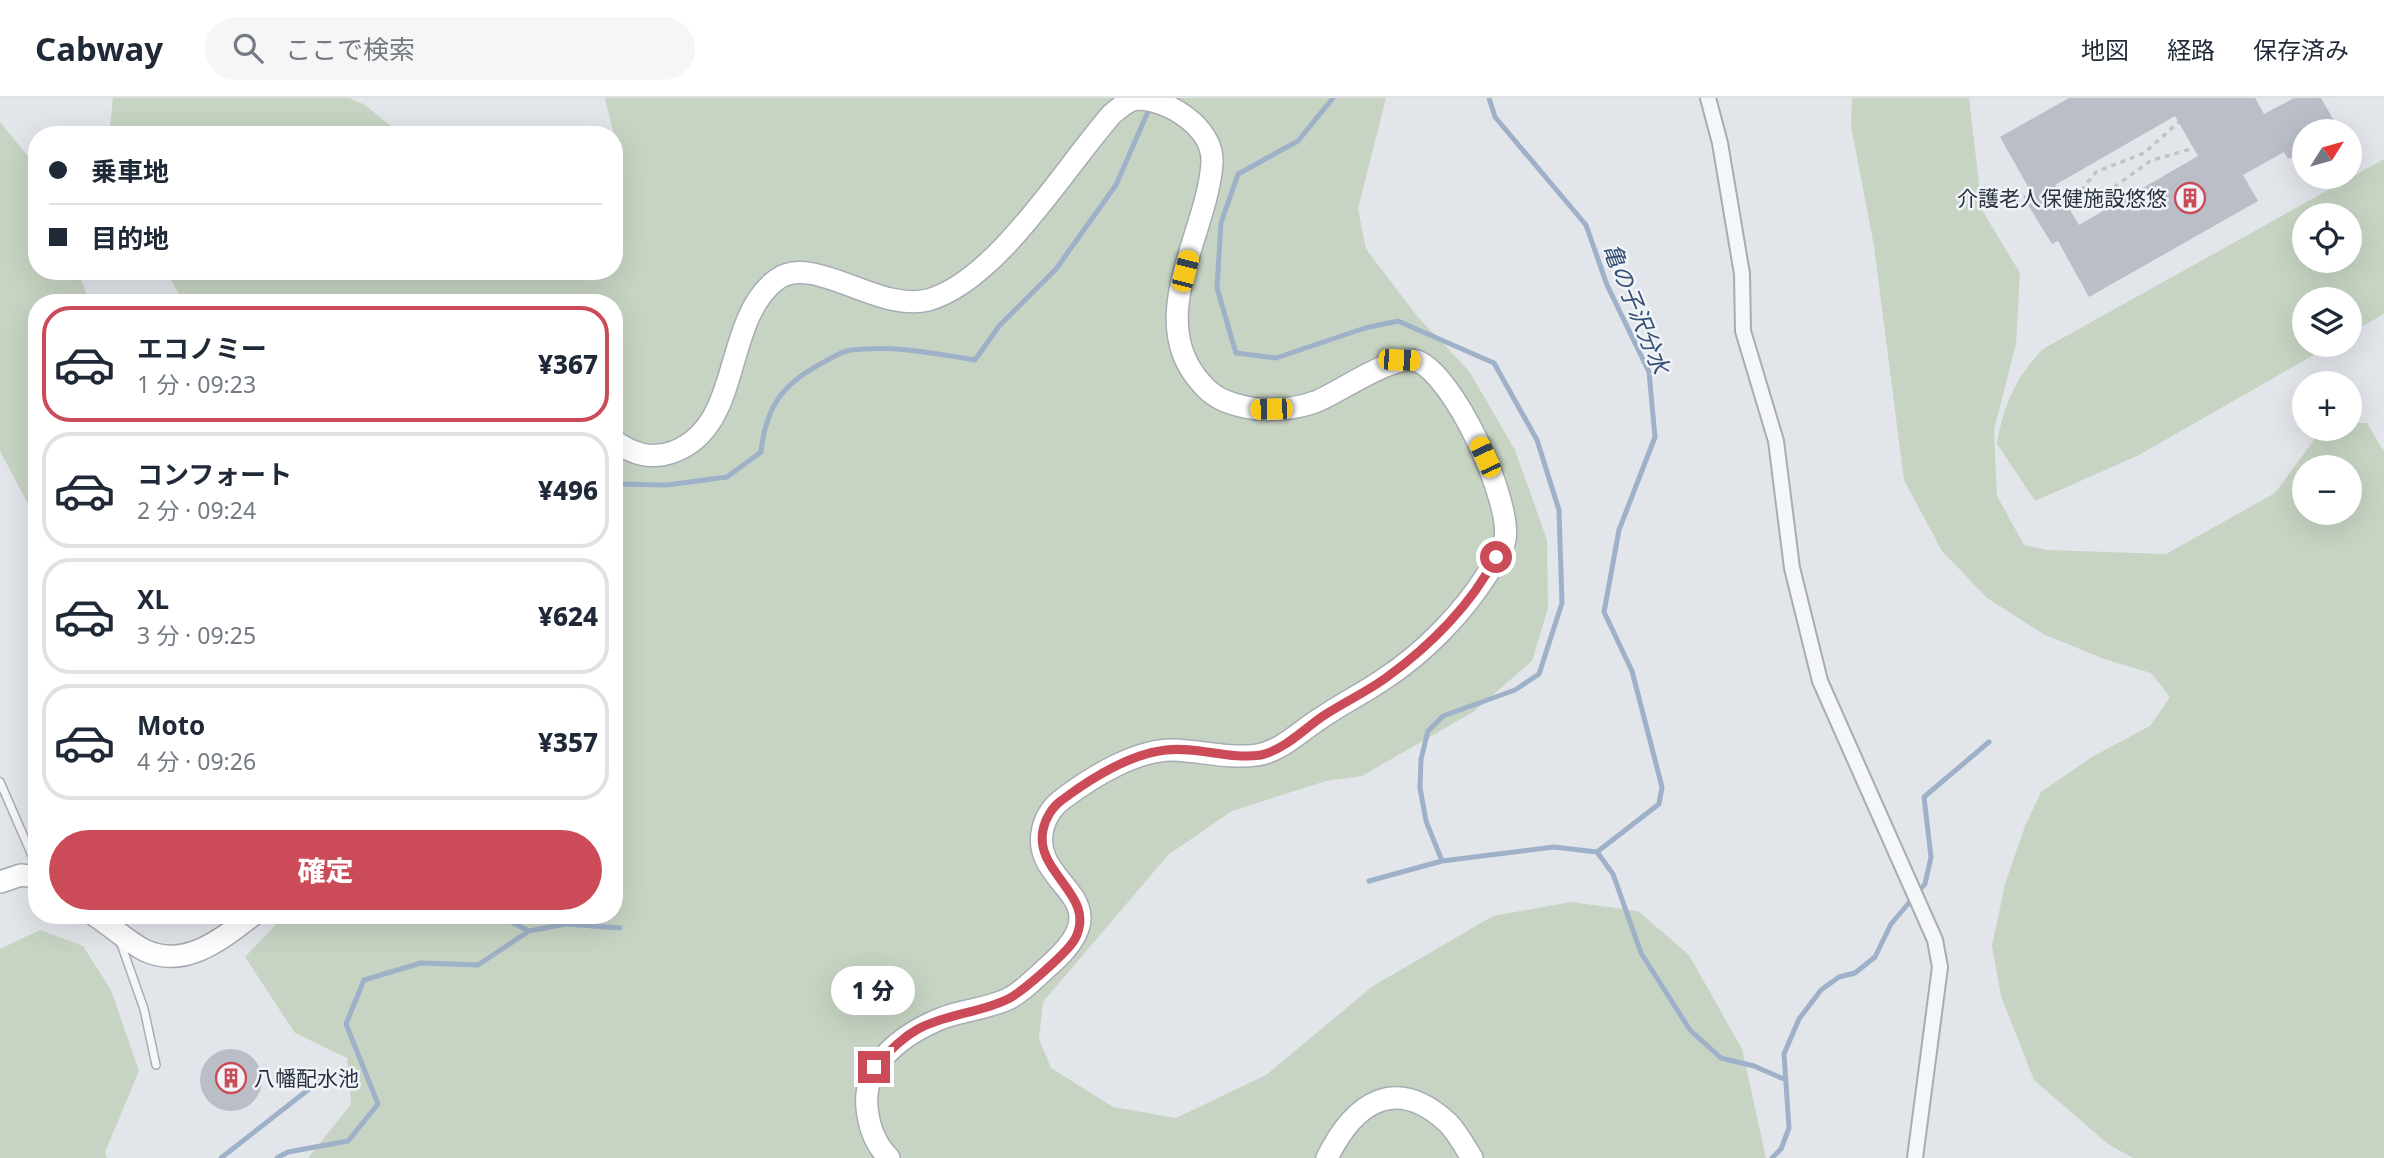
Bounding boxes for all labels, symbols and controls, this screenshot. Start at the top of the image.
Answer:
search box [205,17,695,80]
text: Cabway [35,26,163,71]
icon: search [229,29,267,67]
text: ここで検索 [285,31,415,67]
text: 地図 [2081,33,2129,66]
text: 経路 [2167,33,2215,66]
text: 保存済み [2253,33,2349,66]
north arrow [2292,119,2362,189]
map controls [2292,119,2362,525]
text: 乗車地 [91,153,169,189]
building icon: 介護老人保健施設悠悠 [2173,181,2207,215]
place label: 介護老人保健施設悠悠 [1957,184,2167,212]
button: locate [2292,203,2362,273]
text: 目的地 [91,220,169,256]
water label: 亀の子沢分水 [1596,238,1679,381]
car [1170,248,1201,294]
button: layers [2292,287,2362,357]
text: エコノミー [137,330,267,366]
icon: car [53,333,116,396]
text: ¥367 [538,346,598,382]
car [1378,349,1421,371]
text: 1 分 · 09:23 [137,368,256,400]
button: + [2292,371,2362,441]
car [1250,398,1293,420]
car [1467,434,1504,480]
button: − [2292,455,2362,525]
text: コンフォート [137,456,292,492]
icon: car [53,459,116,522]
text: ¥496 [538,472,598,508]
text: 2 分 · 09:24 [137,494,256,526]
route start [1480,541,1512,573]
text: XL [137,581,169,617]
icon: car [53,585,116,648]
text: ¥624 [538,598,598,634]
text: 3 分 · 09:25 [137,619,256,651]
text: Moto [137,707,205,743]
icon: car [53,711,116,774]
text: ¥357 [538,724,598,760]
text: 4 分 · 09:26 [137,745,256,777]
button: 確定 [49,830,602,910]
callout: 1 分 [832,965,916,1014]
text: 1 分 [852,974,894,1006]
route end [858,1051,890,1083]
building icon: 八幡配水池 [214,1061,248,1095]
place label: 八幡配水池 [254,1064,359,1092]

